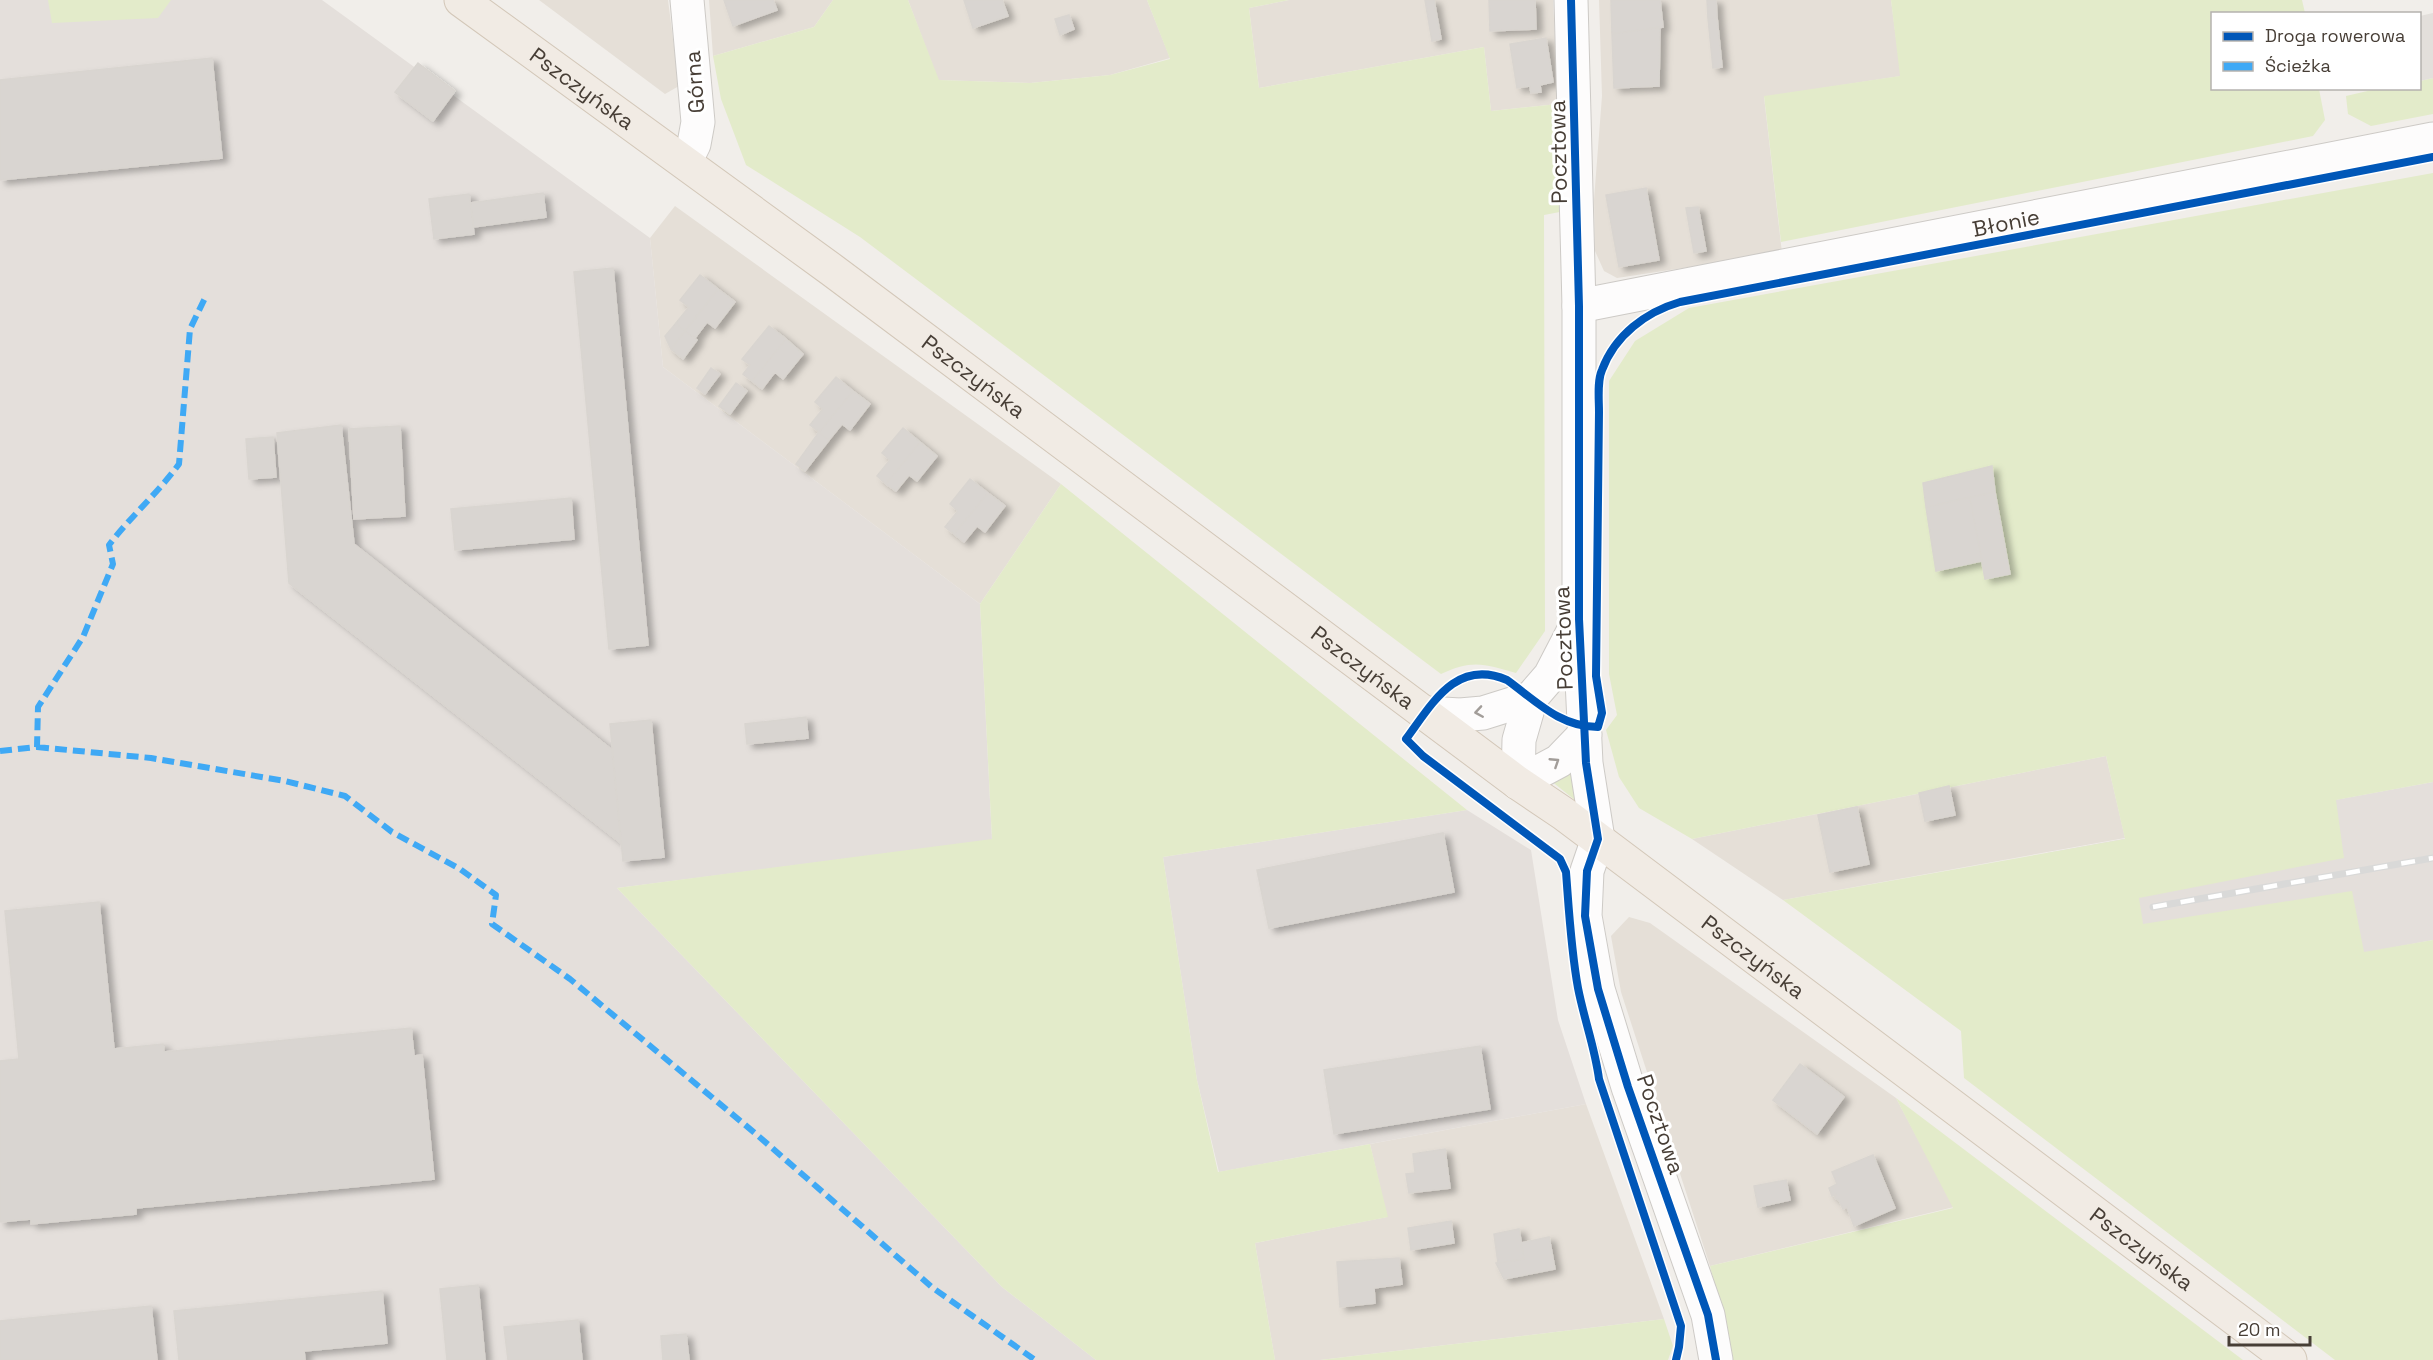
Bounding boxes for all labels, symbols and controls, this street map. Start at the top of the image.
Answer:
legend [2211,12,2421,90]
text: Droga rowerowa [2265,24,2405,47]
street label: Pszczyńska [524,41,640,136]
street label: Górna [678,49,710,114]
text: Ścieżka [2265,54,2331,77]
street label: Pocztowa [1543,99,1573,204]
street label: Błonie [1970,202,2042,243]
street label: Pszczyńska [916,328,1032,424]
street label: Pocztowa [1547,585,1579,690]
street label: Pszczyńska [1306,619,1421,715]
one-way arrow [1475,706,1484,718]
one-way arrow [1548,759,1559,770]
street label: Pszczyńska [1696,908,1811,1005]
street label: Pocztowa [1631,1070,1691,1178]
street label: Pszczyńska [2084,1201,2200,1297]
scale bar [2229,1309,2310,1347]
text: 20 m [2238,1318,2281,1341]

